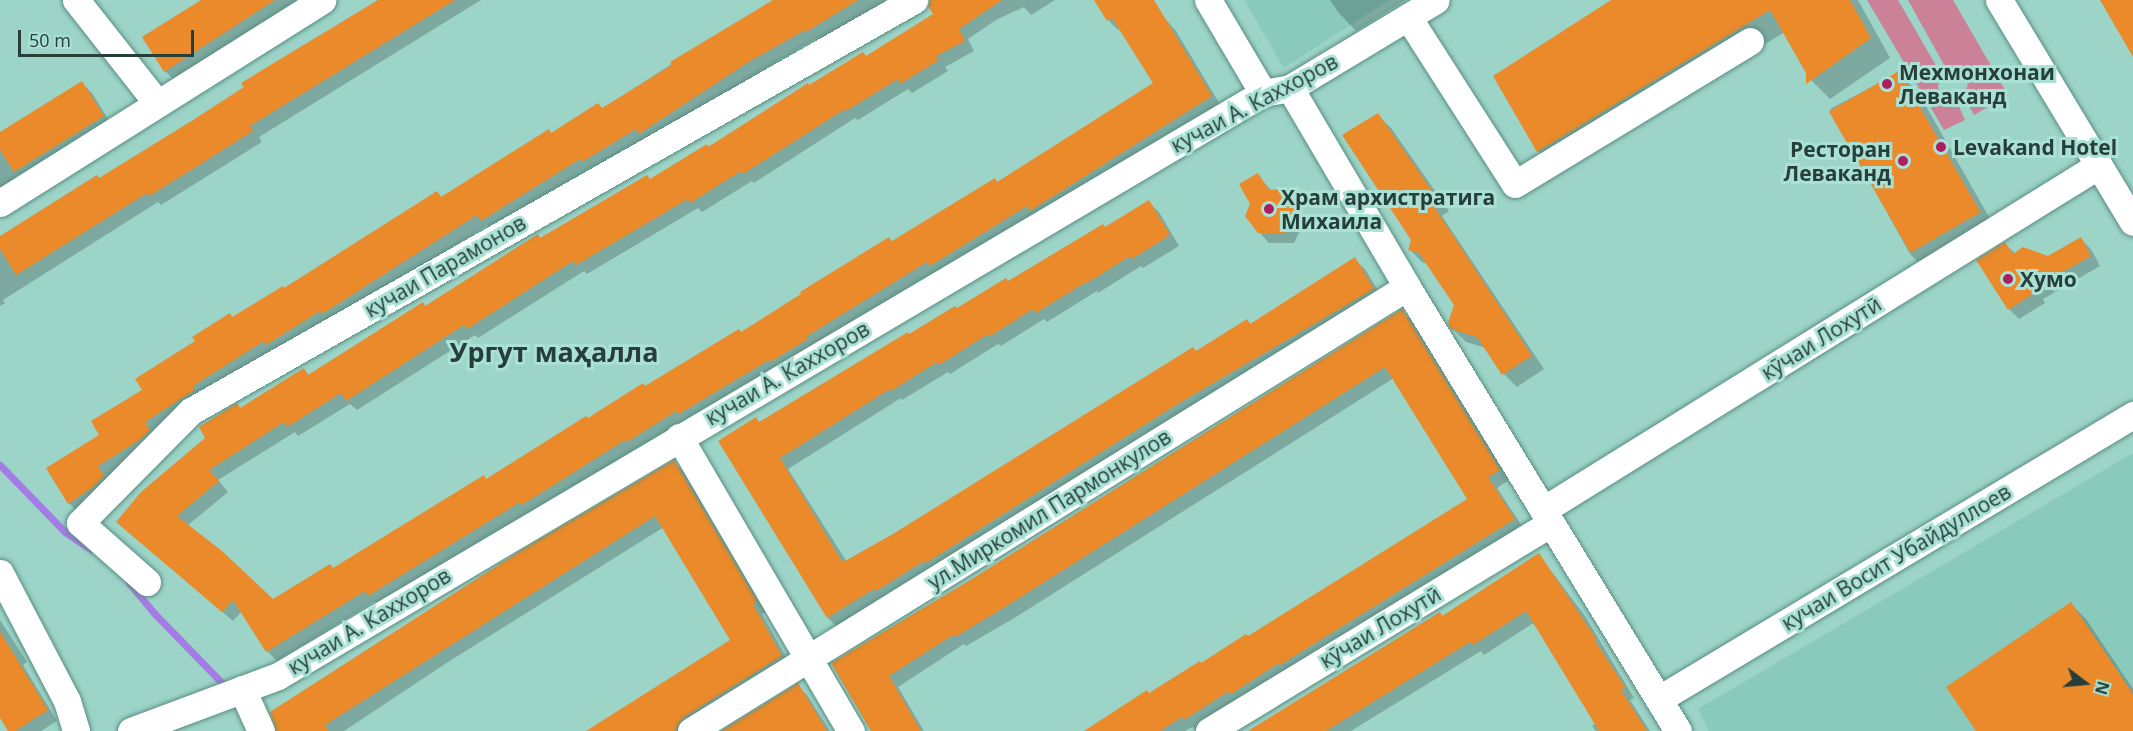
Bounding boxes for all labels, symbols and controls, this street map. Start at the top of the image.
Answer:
scale bar [21,18,196,56]
text: 50 m [29,28,71,52]
street label: кучаи А. Каххоров [1166,48,1342,158]
place label: Мехмонхонаи Леваканд [1899,59,2055,109]
marker: Мехмонхонаи Леваканд [1880,77,1894,91]
place label: Levakand Hotel [1953,134,2117,160]
place label: Ресторан Леваканд [1784,136,1891,186]
marker: Levakand Hotel [1934,140,1948,154]
marker: Ресторан Леваканд [1896,154,1910,168]
place label: Храм архистратига Михаила [1281,184,1495,234]
marker: Храм архистратига Михаила [1262,202,1276,216]
street label: кучаи Парамонов [360,210,530,322]
place label: Хумо [2020,266,2077,292]
marker: Хумо [2001,272,2015,286]
street label: кӯчаи Лохутӣ [1756,291,1886,385]
street label: кучаи А. Каххоров [700,316,874,430]
district label: Ургут маҳалла [449,336,659,368]
street label: ул.Миркомил Пармонкулов [923,424,1175,594]
street label: кучаи Восит Убайдуллоев [1777,478,2015,636]
street label: кучаи А. Каххоров [283,562,455,680]
street label: кӯчаи Лохутӣ [1315,581,1445,673]
north arrow [2055,653,2115,713]
text: N [2090,679,2115,697]

